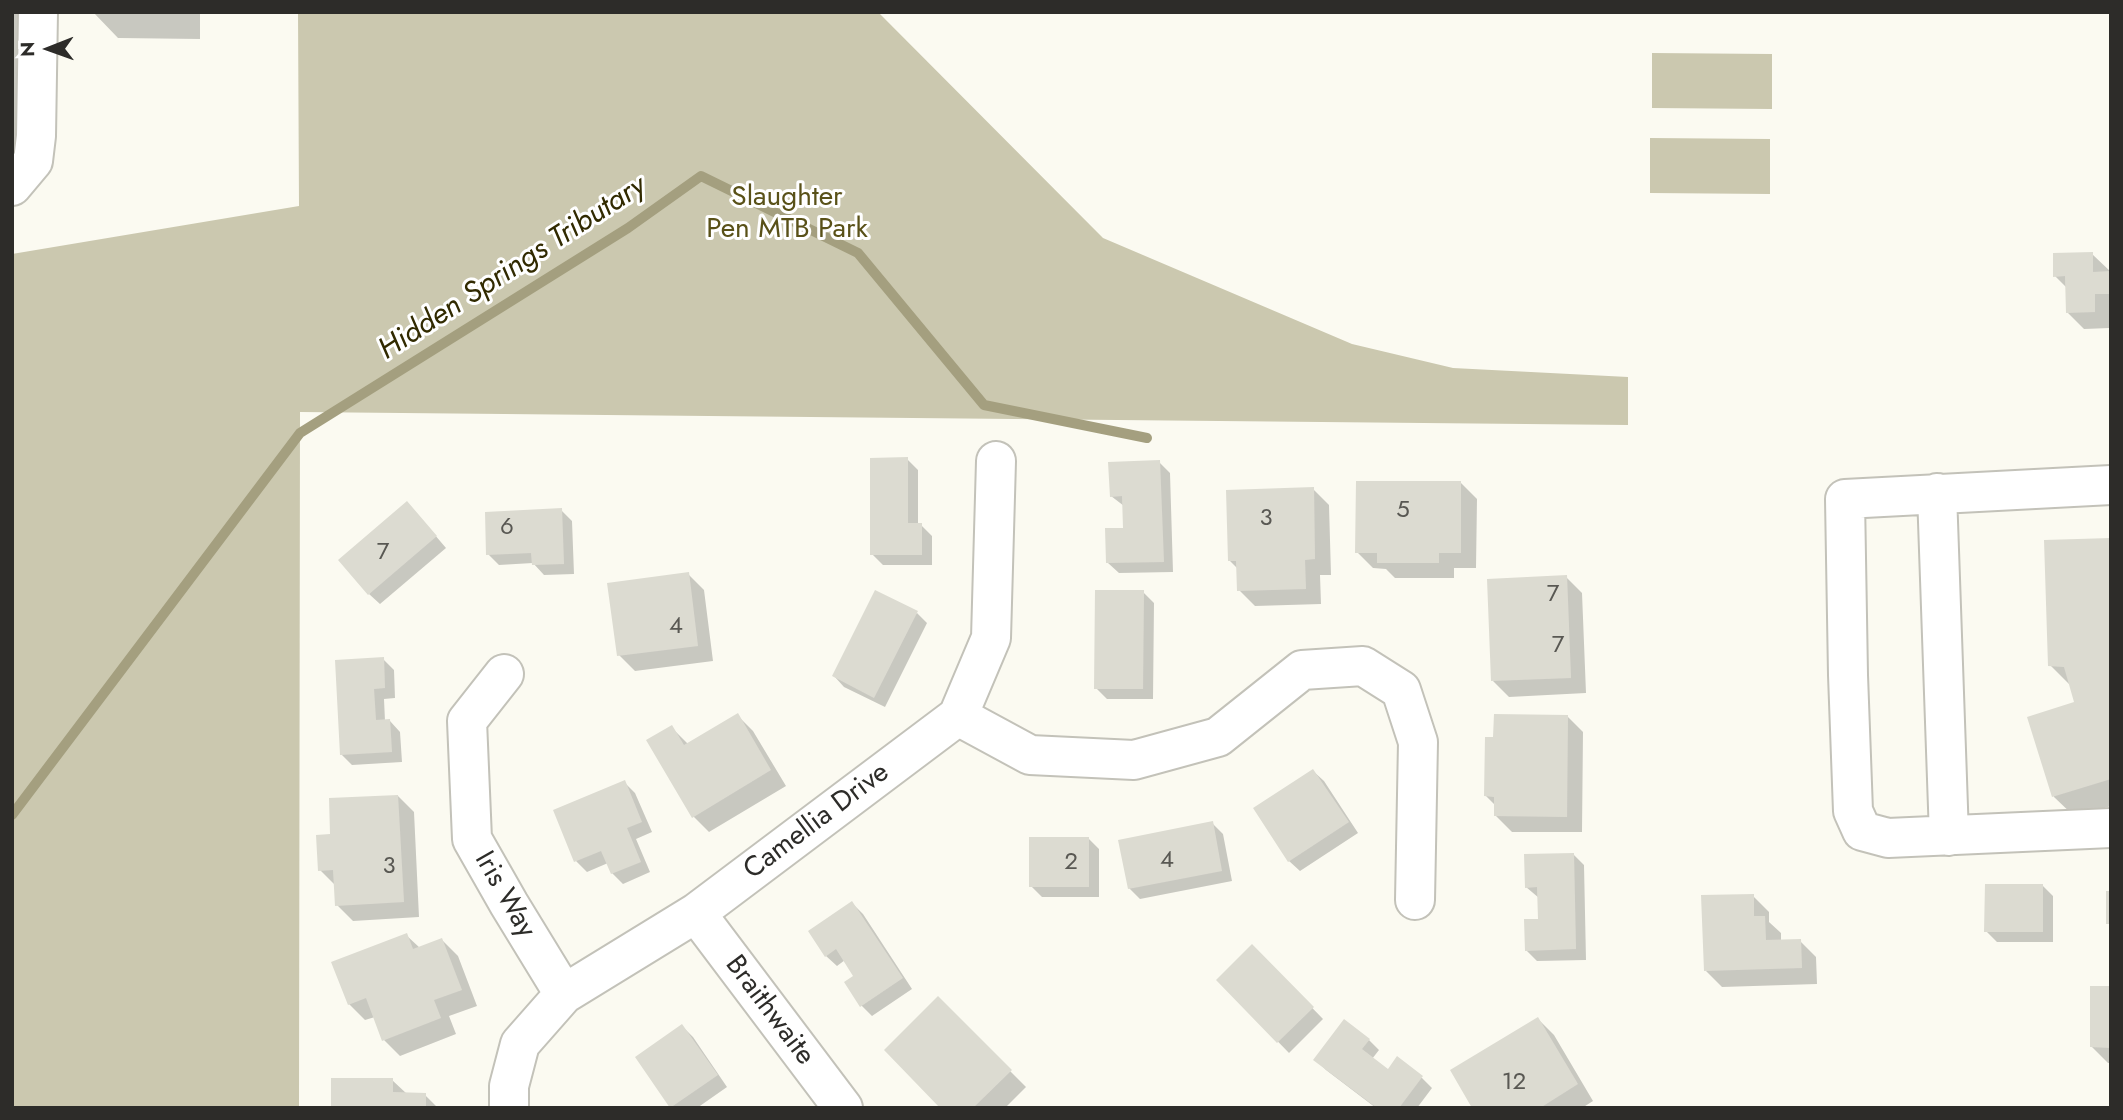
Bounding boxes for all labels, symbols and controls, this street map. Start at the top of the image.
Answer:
north arrow [14,14,84,84]
text: N [14,42,41,57]
water label: Hidden Springs Tributary [373,169,653,369]
park label: Slaughter Pen MTB Park [706,181,868,247]
house number: 5 [1396,497,1410,525]
house number: 3 [1259,505,1273,533]
house number: 6 [500,514,514,542]
house number: 7 [377,539,389,567]
house number: 7 [1547,581,1559,609]
house number: 4 [669,613,683,641]
house number: 7 [1552,632,1564,660]
street label: Camellia Drive [738,756,896,888]
street label: Iris Way [466,846,542,944]
house number: 4 [1160,847,1174,875]
house number: 2 [1064,849,1078,877]
house number: 3 [382,853,396,881]
street label: Braithwaite [717,950,821,1072]
house number: 12 [1502,1069,1526,1097]

